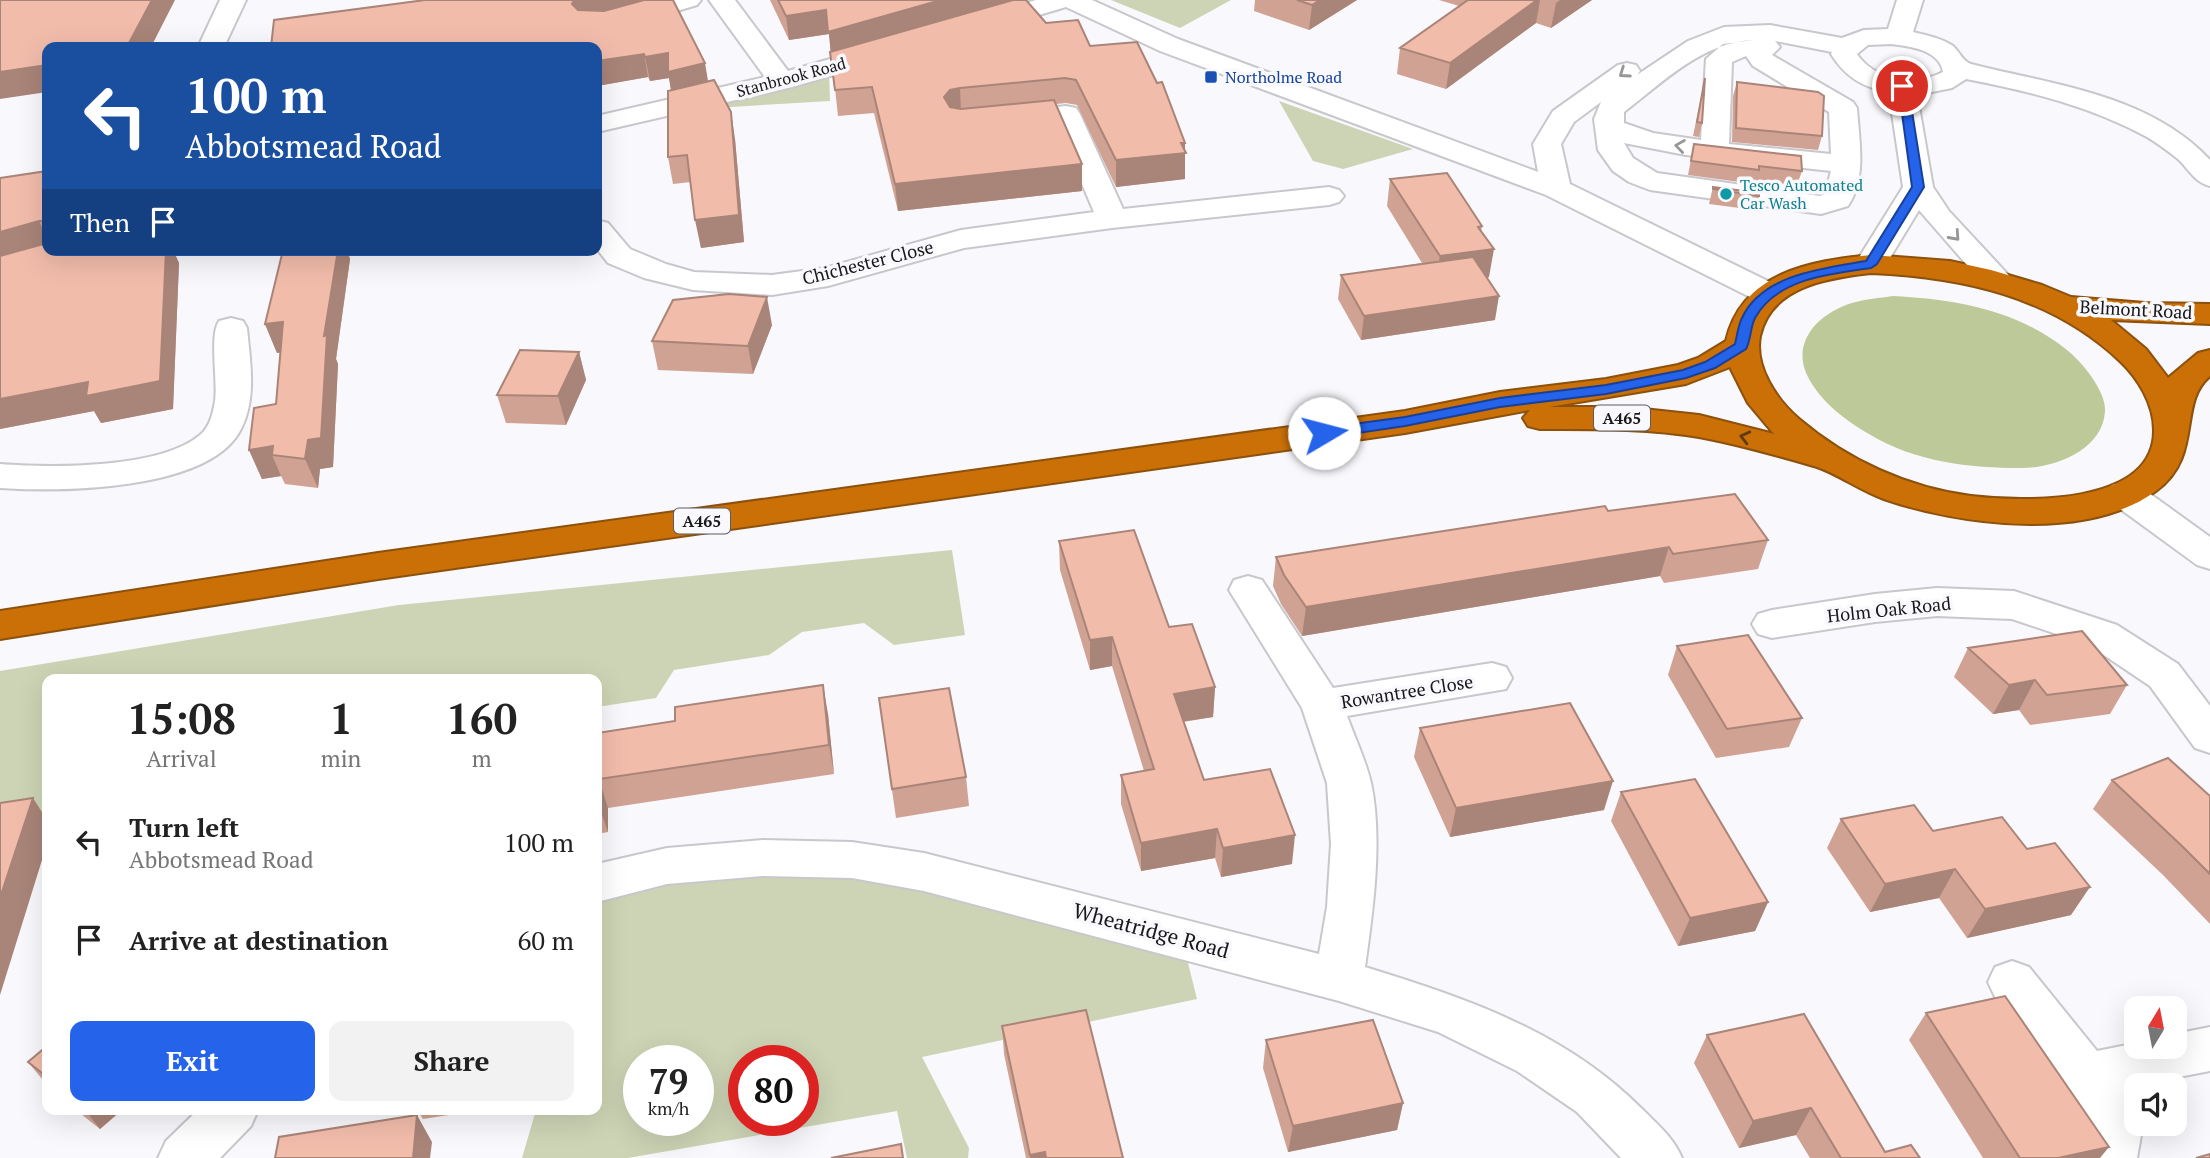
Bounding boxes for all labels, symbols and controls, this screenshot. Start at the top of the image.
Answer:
street label: Stanbrook Road [734,52,848,102]
pin [1872,56,1932,116]
text: 100 m [185,62,327,127]
one-way arrow [1619,65,1632,77]
place label: Northolme Road [1225,66,1342,88]
icon: arrive [1883,67,1921,105]
marker: Northolme Road [1203,69,1219,85]
icon: left [70,70,161,161]
text: Abbotsmead Road [185,125,442,167]
one-way arrow [1674,138,1686,153]
place label: Tesco Automated Car Wash [1740,174,1863,214]
marker: Tesco Automated Car Wash [1718,186,1734,202]
icon: arrive [144,203,182,241]
text: Then [70,205,130,239]
one-way arrow [1947,228,1960,241]
street label: Chichester Close [800,234,936,290]
street label: Belmont Road [2079,294,2193,324]
position arrow [1287,396,1361,470]
road number: A465 [1594,406,1650,430]
one-way arrow [1739,431,1751,445]
road number: A465 [674,508,730,534]
street label: Holm Oak Road [1826,591,1952,627]
street label: Rowantree Close [1339,669,1475,713]
text: 15:08 [127,690,236,746]
text: 1 [329,690,353,746]
text: 160 [446,690,517,746]
text: Arrival [146,743,217,774]
text: min [321,743,361,774]
text: m [472,743,492,774]
text: Turn left [129,810,239,844]
icon: left [70,823,108,861]
text: 100 m [504,825,574,859]
text: Abbotsmead Road [129,844,313,875]
street label: Wheatridge Road [1070,896,1233,964]
icon: arrive [70,921,108,959]
text: Arrive at destination [129,923,388,957]
text: 60 m [518,923,574,957]
north arrow [2124,996,2188,1059]
map controls [2124,996,2187,1136]
button: Exit [70,1021,315,1101]
button: Share [329,1021,574,1101]
speed limit sign: 80 [728,1045,819,1136]
text: 79 [649,1058,688,1104]
button: sound [2124,1073,2187,1136]
text: km/h [648,1096,689,1120]

